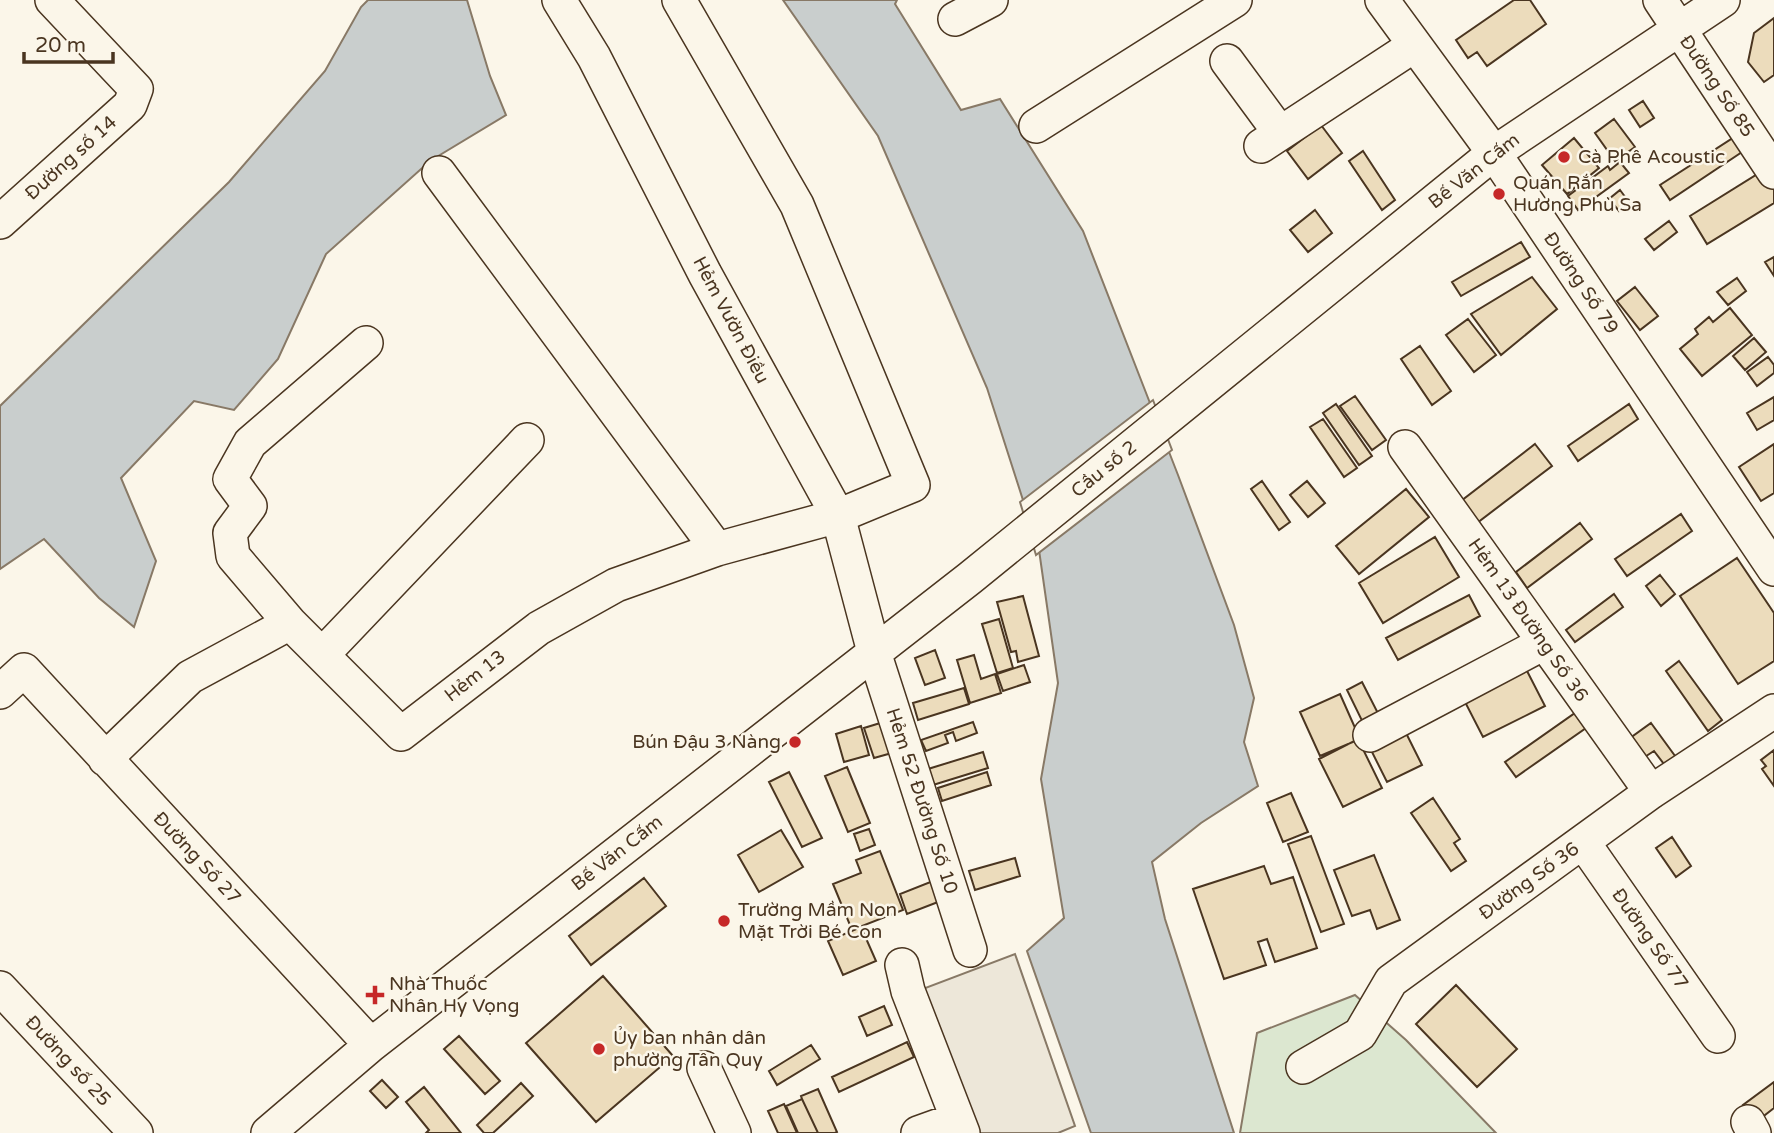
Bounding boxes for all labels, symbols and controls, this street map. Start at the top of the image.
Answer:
scale bar [24,21,114,65]
street label: Đường Số 85 [1675,31,1759,141]
text: 20 m [35,33,86,58]
street label: Đường số 14 [21,111,121,205]
street label: Bế Văn Cấm [1424,129,1524,213]
place label: Cà Phê Acoustic [1578,146,1725,168]
marker: Cà Phê Acoustic [1556,149,1572,165]
place label: Quán Rắn Hương Phù Sa [1513,172,1642,216]
marker: Quán Rắn Hương Phù Sa [1491,186,1507,202]
street label: Đường Số 79 [1539,228,1623,338]
street label: Hẻm Vườn Điều [688,253,774,387]
street label: Cầu số 2 [1067,436,1141,502]
street label: Hẻm 13 Đường Số 36 [1463,534,1593,706]
street label: Hẻm 13 [440,645,510,707]
street label: Hẻm 52 Đường Số 10 [882,705,962,897]
place label: Bún Đậu 3 Nàng [632,731,781,753]
marker: Bún Đậu 3 Nàng [787,734,803,750]
street label: Đường Số 27 [149,807,245,909]
street label: Bế Văn Cấm [567,811,667,895]
street label: Đường Số 36 [1475,837,1583,925]
street label: Đường Số 77 [1607,884,1693,994]
place label: Trường Mầm Non Mặt Trời Bé Con [738,899,897,943]
marker: Trường Mầm Non Mặt Trời Bé Con [716,913,732,929]
place label: Nhà Thuốc Nhân Hy Vọng [389,973,519,1017]
marker: Nhà Thuốc Nhân Hy Vọng [367,987,383,1003]
street label: Đường số 25 [21,1011,115,1111]
place label: Ủy ban nhân dân phường Tân Quy [613,1026,766,1071]
marker: Ủy ban nhân dân phường Tân Quy [591,1041,607,1057]

